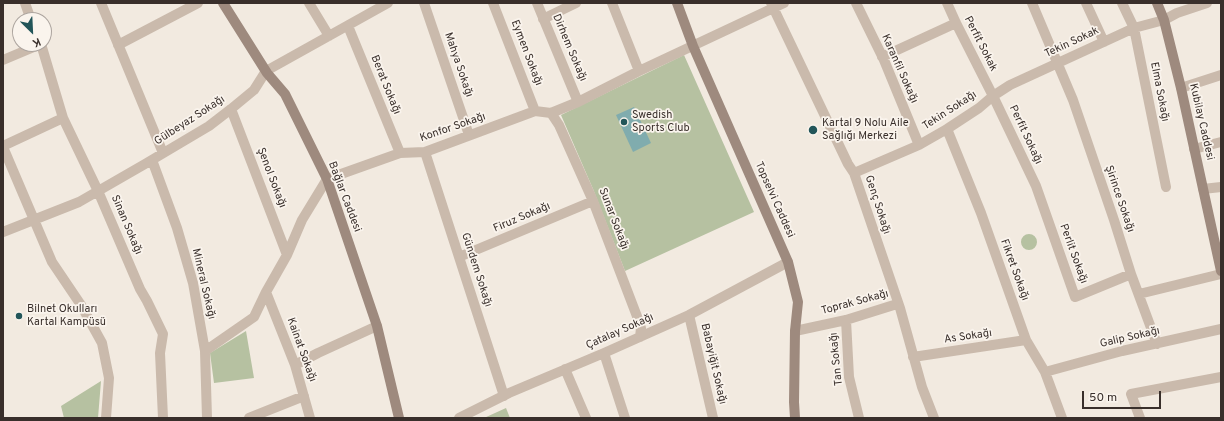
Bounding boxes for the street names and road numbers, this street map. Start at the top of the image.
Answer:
street label: Dirhem Sokağı [549,12,589,84]
street label: Perfit Sokak [960,14,1000,74]
street label: Eymen Sokağı [507,18,545,88]
street label: Tekin Sokak [1043,25,1101,61]
street label: Mahya Sokağı [441,31,475,99]
street label: Karanfil Sokağı [878,32,920,106]
street label: Berat Sokağı [367,53,403,117]
street label: Elma Sokağı [1147,61,1171,123]
street label: Kubilay Caddesi [1186,82,1216,162]
street label: Tekin Sokağı [920,89,980,133]
street label: Gülbeyaz Sokağı [152,93,228,149]
street label: Perfit Sokağı [1006,103,1044,167]
street label: Konfor Sokağı [418,111,488,145]
street label: Şenol Sokağı [253,146,289,210]
street label: Bağlar Caddesi [325,160,363,234]
street label: Topselvi Caddesi [751,160,797,240]
street label: Şirince Sokağı [1101,164,1137,234]
street label: Genç Sokağı [861,174,893,236]
street label: Sunar Sokağı [595,186,631,252]
street label: Sinan Sokağı [108,193,144,257]
street label: Firuz Sokağı [492,200,552,236]
street label: Perlit Sokağı [1056,222,1090,286]
street label: Gündem Sokağı [458,231,494,309]
street label: Fikret Sokağı [997,237,1031,303]
street label: Mineral Sokağı [188,247,218,321]
street label: Toprak Sokağı [820,288,890,318]
street label: Çatalay Sokağı [584,311,656,353]
street label: Kainat Sokağı [283,316,319,384]
street label: Babayiğit Sokağı [697,322,729,406]
street label: Galip Sokağı [1099,325,1161,351]
street label: As Sokağı [943,327,993,347]
street label: Tan Sokağı [828,332,846,386]

